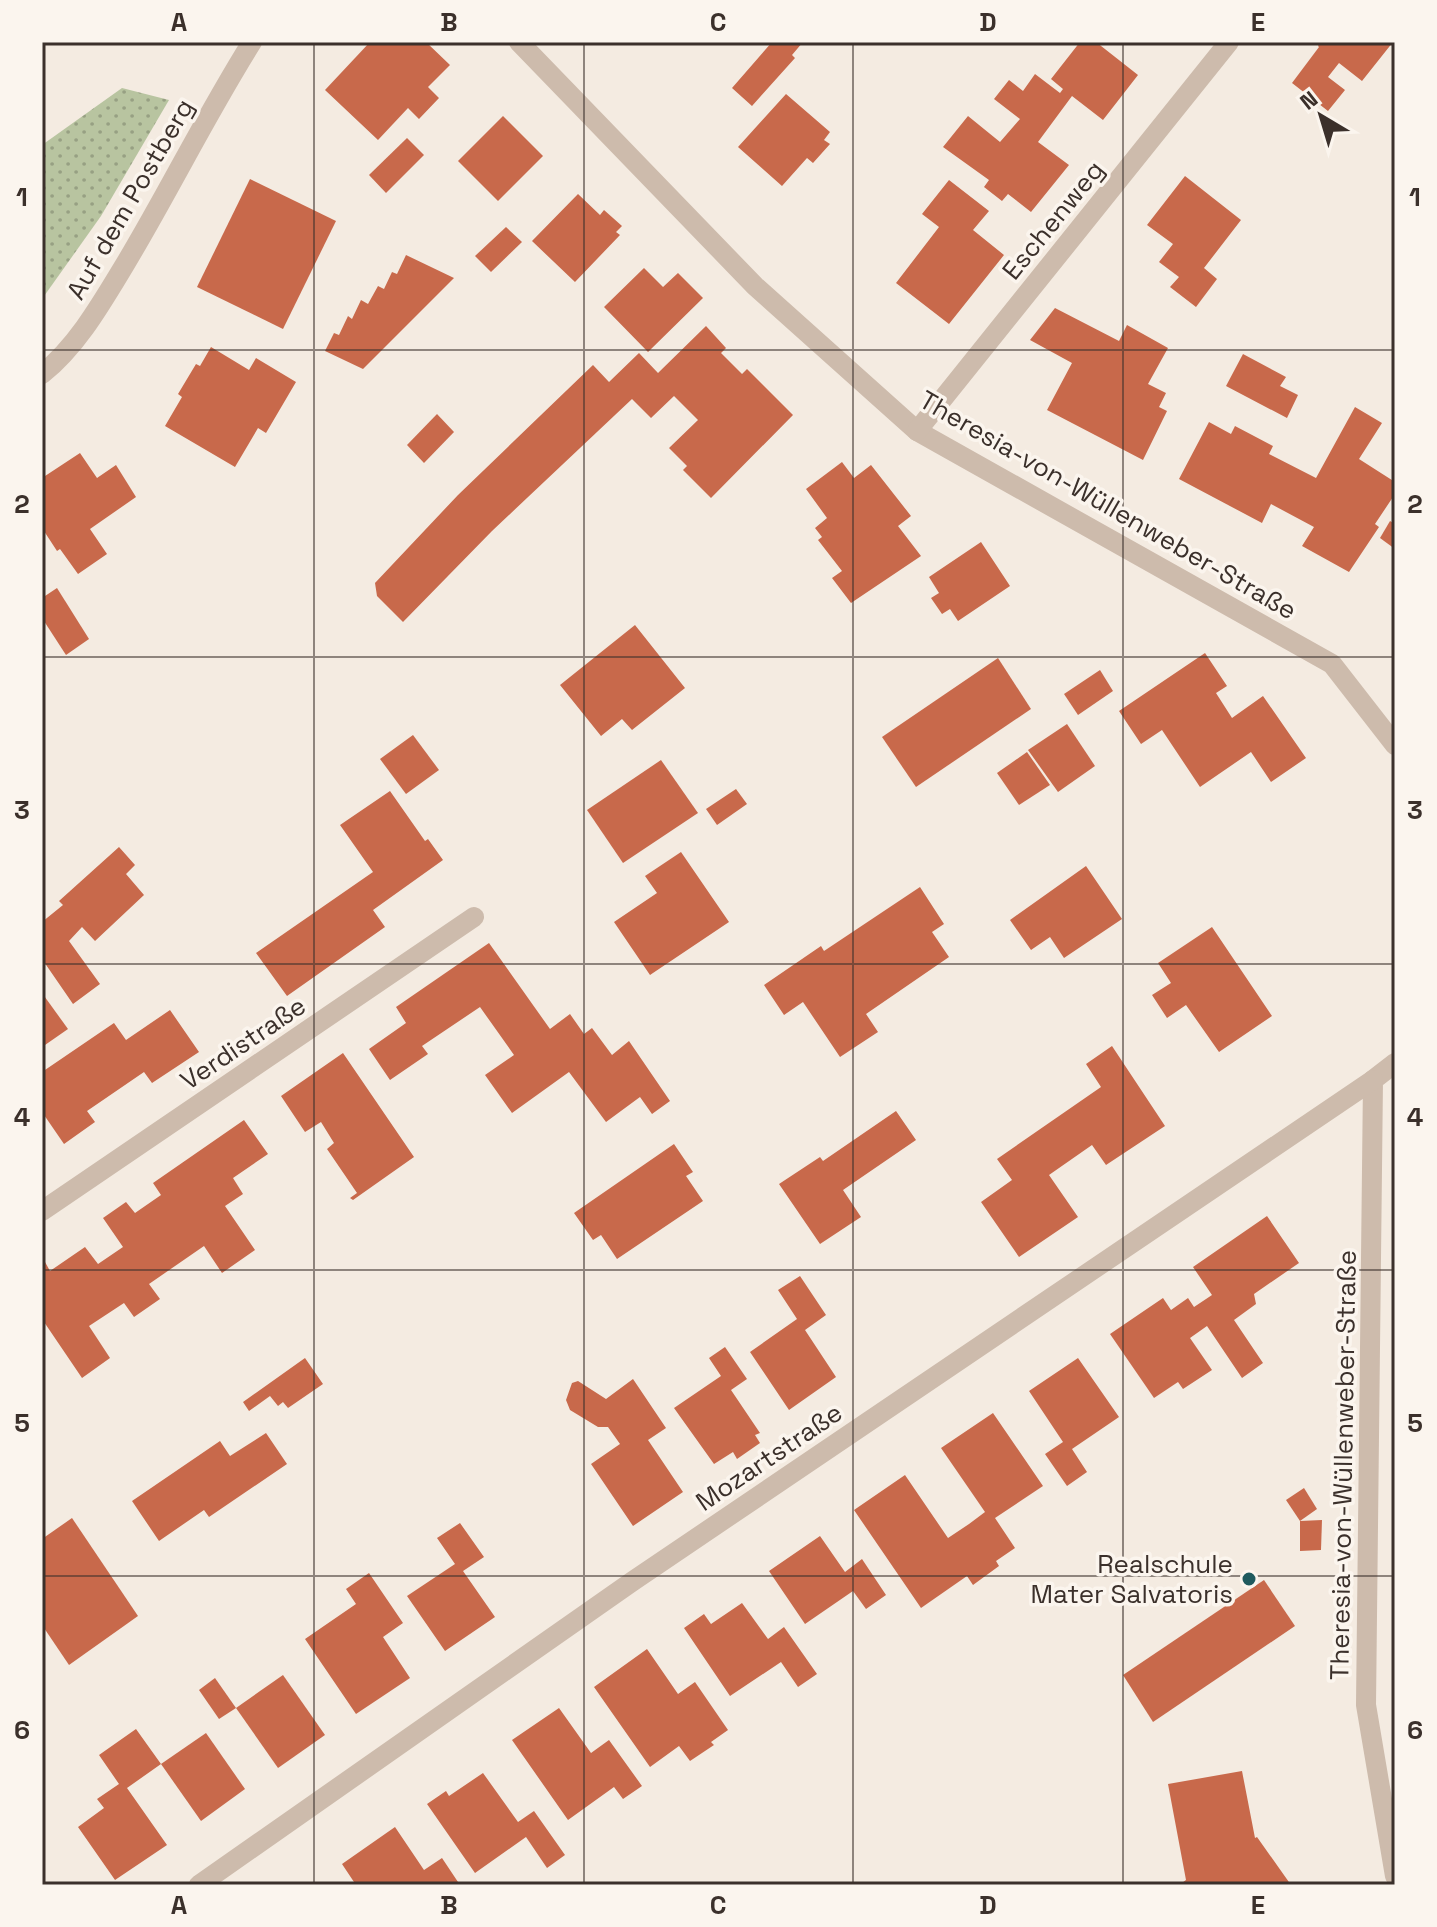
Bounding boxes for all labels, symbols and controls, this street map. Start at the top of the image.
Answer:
text: A [171,5,188,39]
text: B [440,5,458,39]
text: C [710,5,726,39]
text: D [979,5,997,39]
text: E [1251,5,1265,39]
north arrow [1281,76,1361,156]
text: N [1294,85,1323,116]
street label: Auf dem Postberg [59,92,201,306]
street label: Eschenweg [995,153,1111,287]
text: 1 [16,180,28,214]
text: 1 [1409,180,1421,214]
street label: Theresia-von-Wüllenweber-Straße [913,383,1303,627]
text: 2 [14,487,30,521]
text: 2 [1407,487,1423,521]
text: 3 [14,793,30,827]
text: 3 [1407,793,1423,827]
street label: Verdistraße [174,989,312,1097]
text: 4 [14,1100,30,1134]
text: 4 [1407,1100,1423,1134]
street label: Theresia-von-Wüllenweber-Straße [1322,1250,1364,1680]
street label: Mozartstraße [689,1395,849,1519]
text: 5 [14,1406,30,1440]
text: 5 [1407,1406,1423,1440]
place label: Realschule Mater Salvatoris [1031,1547,1233,1611]
marker: Realschule Mater Salvatoris [1240,1570,1258,1588]
text: 6 [14,1713,30,1747]
text: 6 [1407,1713,1423,1747]
text: A [171,1888,188,1922]
text: B [440,1888,458,1922]
text: C [710,1888,726,1922]
text: D [979,1888,997,1922]
text: E [1251,1888,1265,1922]

